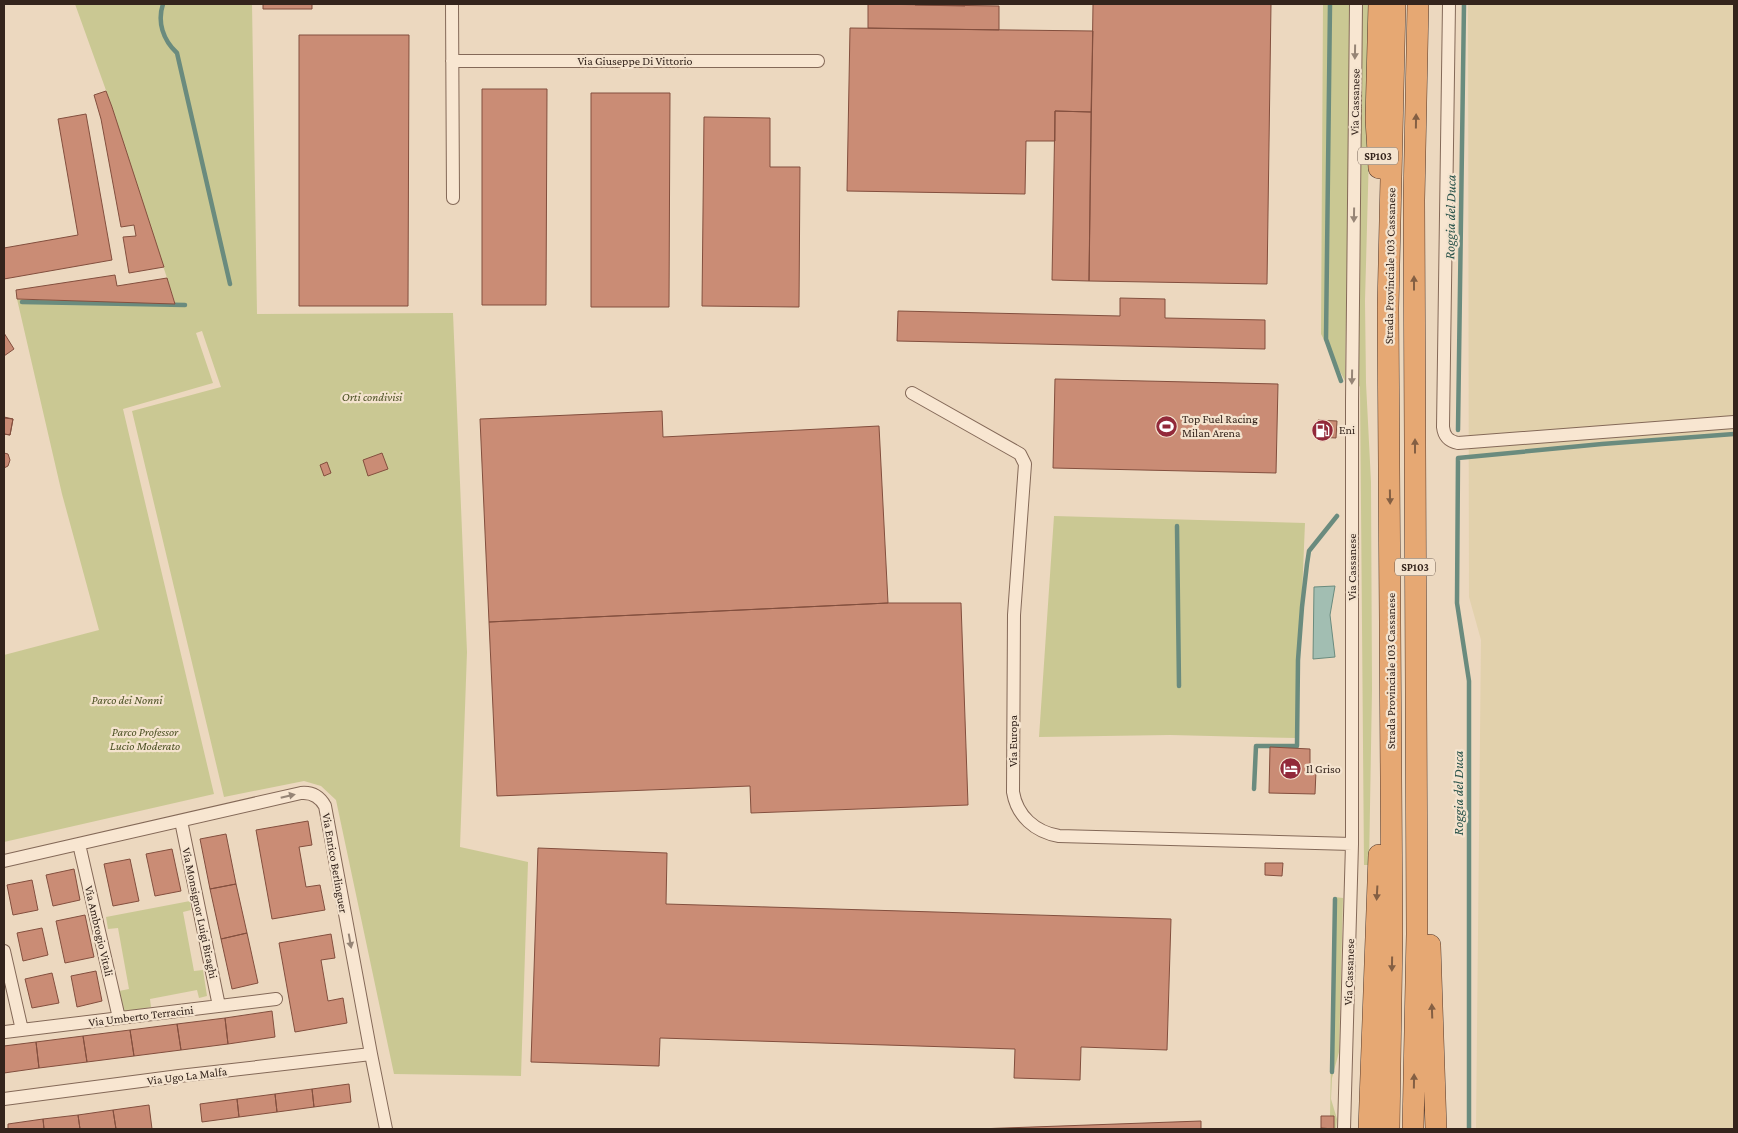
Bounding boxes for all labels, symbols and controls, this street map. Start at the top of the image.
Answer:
one-way arrow [1351,45,1359,61]
street label: Via Giuseppe Di Vittorio [577,54,693,68]
street label: Via Cassanese [1347,68,1363,136]
one-way arrow [1412,112,1420,128]
road number: SP103 [1358,148,1398,164]
water label: Roggia del Duca [1441,174,1459,260]
street label: Strada Provinciale 103 Cassanese [1382,188,1398,344]
one-way arrow [1350,207,1358,223]
one-way arrow [1410,275,1418,291]
one-way arrow [1348,370,1356,386]
park label: Orti condivisi [342,390,403,404]
place label: Top Fuel Racing Milan Arena [1182,412,1258,440]
sports icon: Top Fuel Racing Milan Arena [1154,414,1178,438]
fuel station icon: Eni [1311,418,1335,442]
place label: Eni [1339,423,1355,437]
one-way arrow [1411,437,1419,453]
one-way arrow [1386,489,1394,505]
street label: Via Cassanese [1345,534,1359,600]
road number: SP103 [1395,558,1435,576]
street label: Strada Provinciale 103 Cassanese [1384,593,1398,749]
park label: Parco dei Nonni [91,693,163,707]
street label: Via Europa [1006,714,1020,767]
park label: Parco Professor Lucio Moderato [110,725,180,753]
water label: Roggia del Duca [1450,750,1466,835]
hotel icon: Il Griso [1278,757,1302,781]
place label: Il Griso [1306,762,1341,776]
one-way arrow [281,792,296,800]
street label: Via Enrico Berlinguer [319,812,351,915]
street label: Via Monsignor Luigi Biraghi [179,846,221,980]
street label: Via Ambrogio Vitali [82,884,116,978]
one-way arrow [1372,885,1380,901]
one-way arrow [346,934,354,949]
street label: Via Cassanese [1341,938,1357,1006]
one-way arrow [1388,956,1396,972]
one-way arrow [1428,1002,1436,1018]
street label: Via Umberto Terracini [88,1003,194,1029]
street label: Via Ugo La Malfa [146,1064,228,1088]
one-way arrow [1410,1072,1418,1088]

